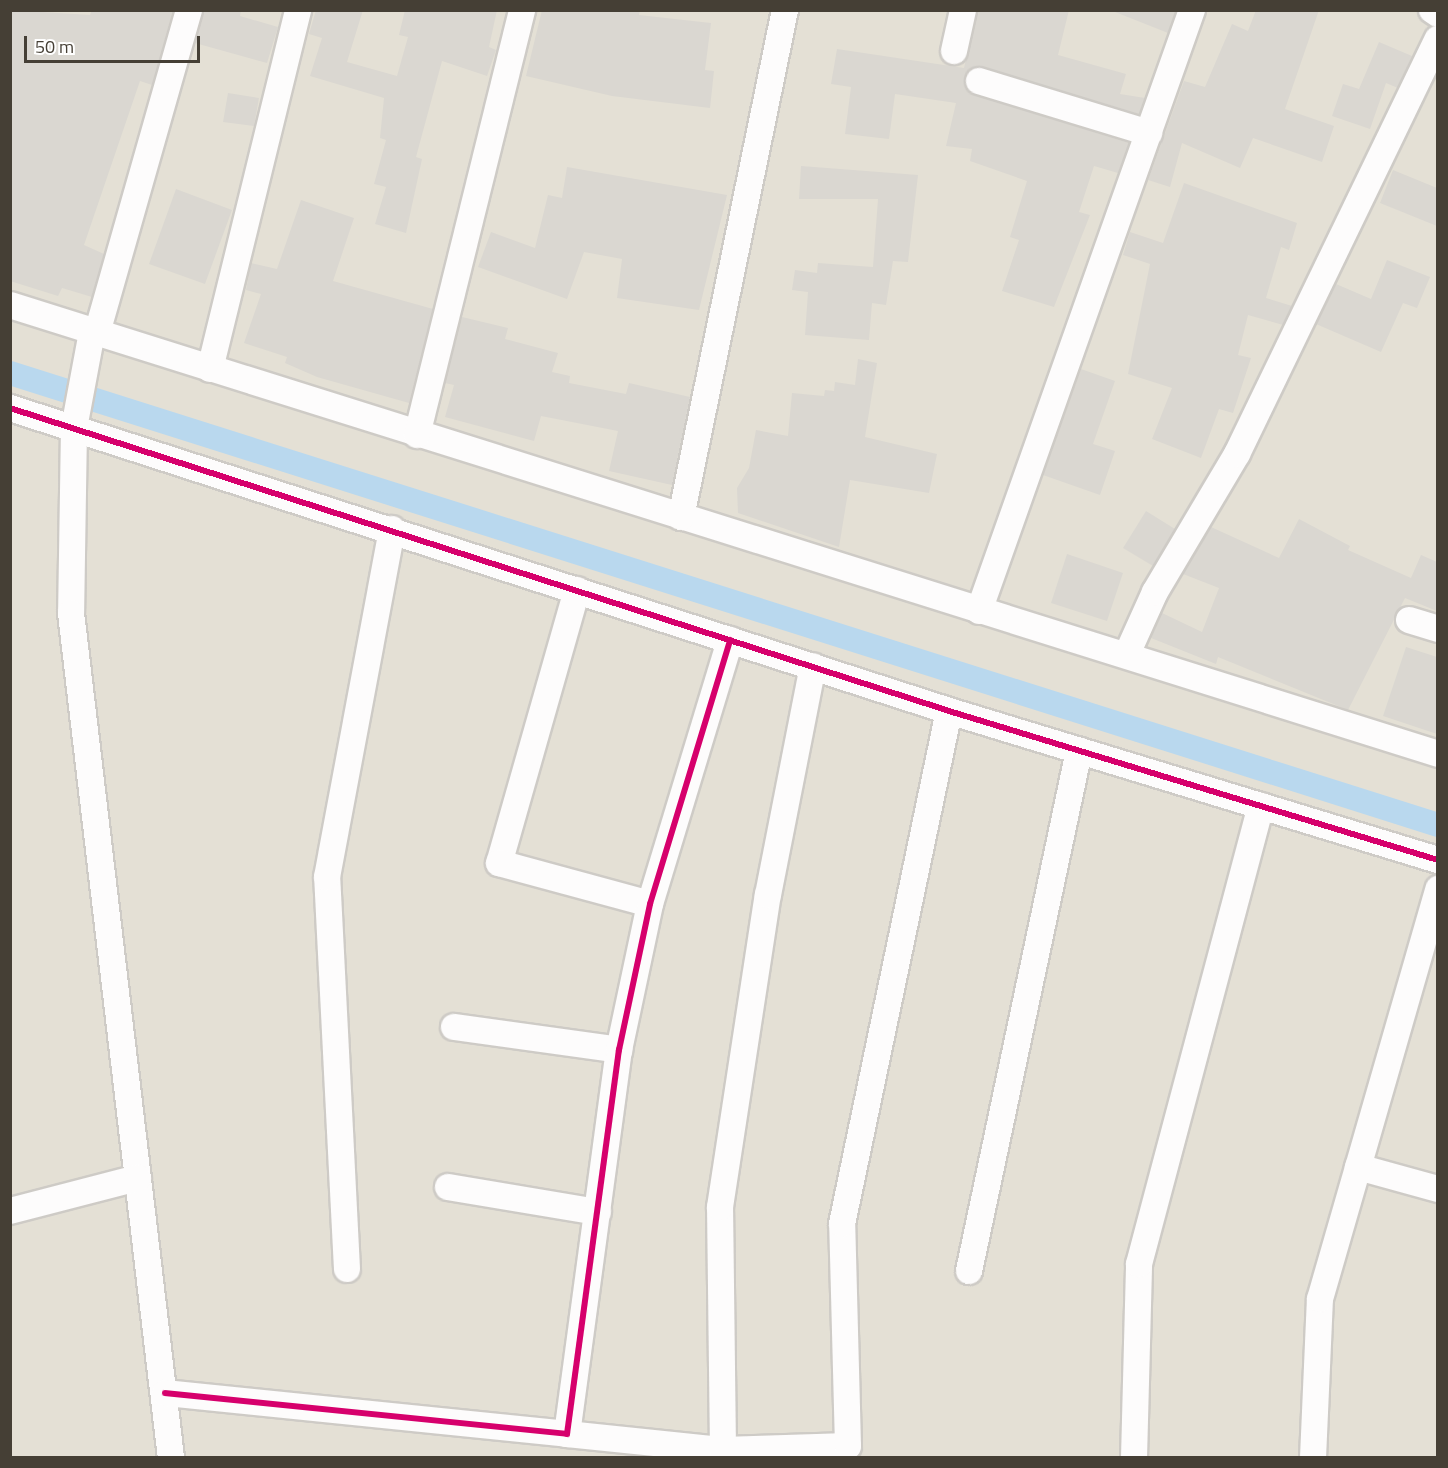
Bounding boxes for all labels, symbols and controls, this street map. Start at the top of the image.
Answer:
scale bar [27,24,202,62]
text: 50 m [35,33,74,60]

